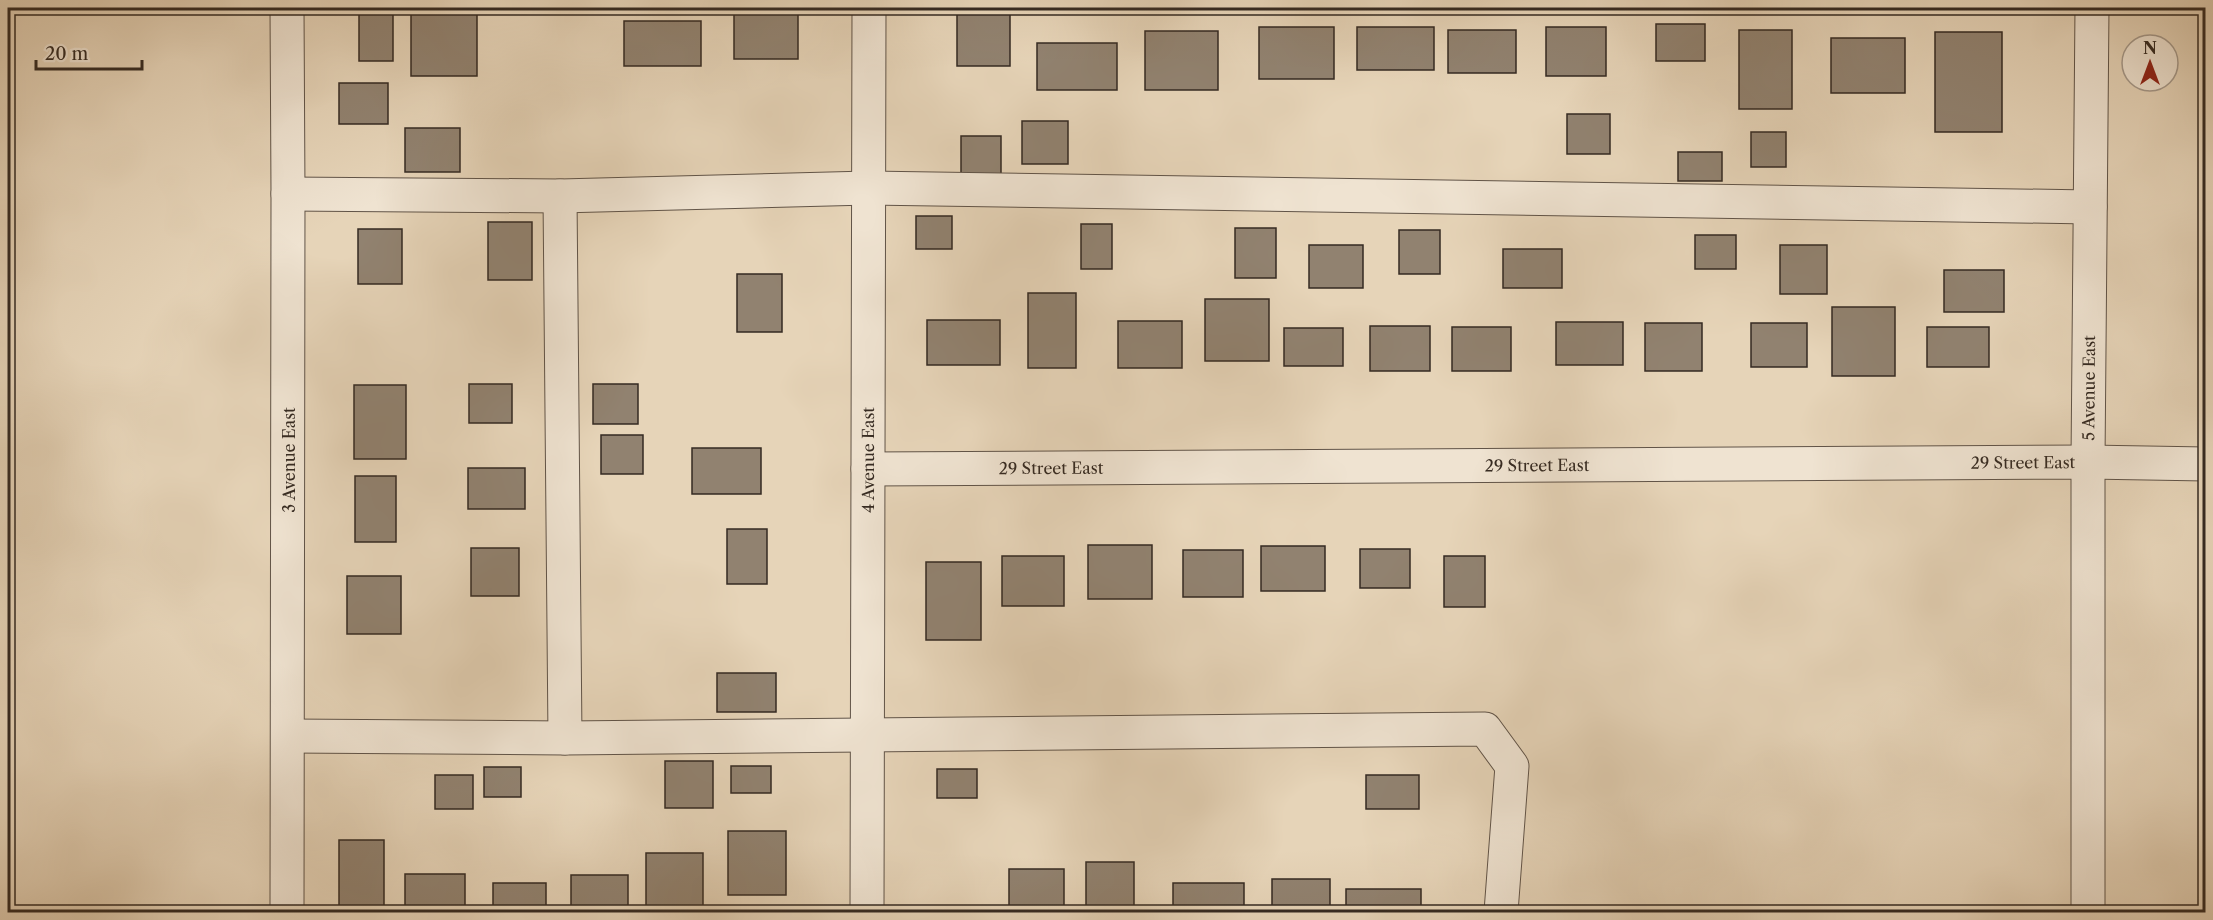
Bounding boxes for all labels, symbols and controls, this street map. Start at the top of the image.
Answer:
scale bar [36,33,142,71]
north arrow [2120,33,2180,93]
text: N [2143,38,2157,58]
text: 20 m [45,43,89,65]
street label: 5 Avenue East [2078,335,2099,441]
street label: 3 Avenue East [279,407,299,513]
street label: 4 Avenue East [858,407,878,513]
street label: 29 Street East [1971,452,2076,473]
street label: 29 Street East [1485,455,1590,475]
street label: 29 Street East [999,458,1104,478]

